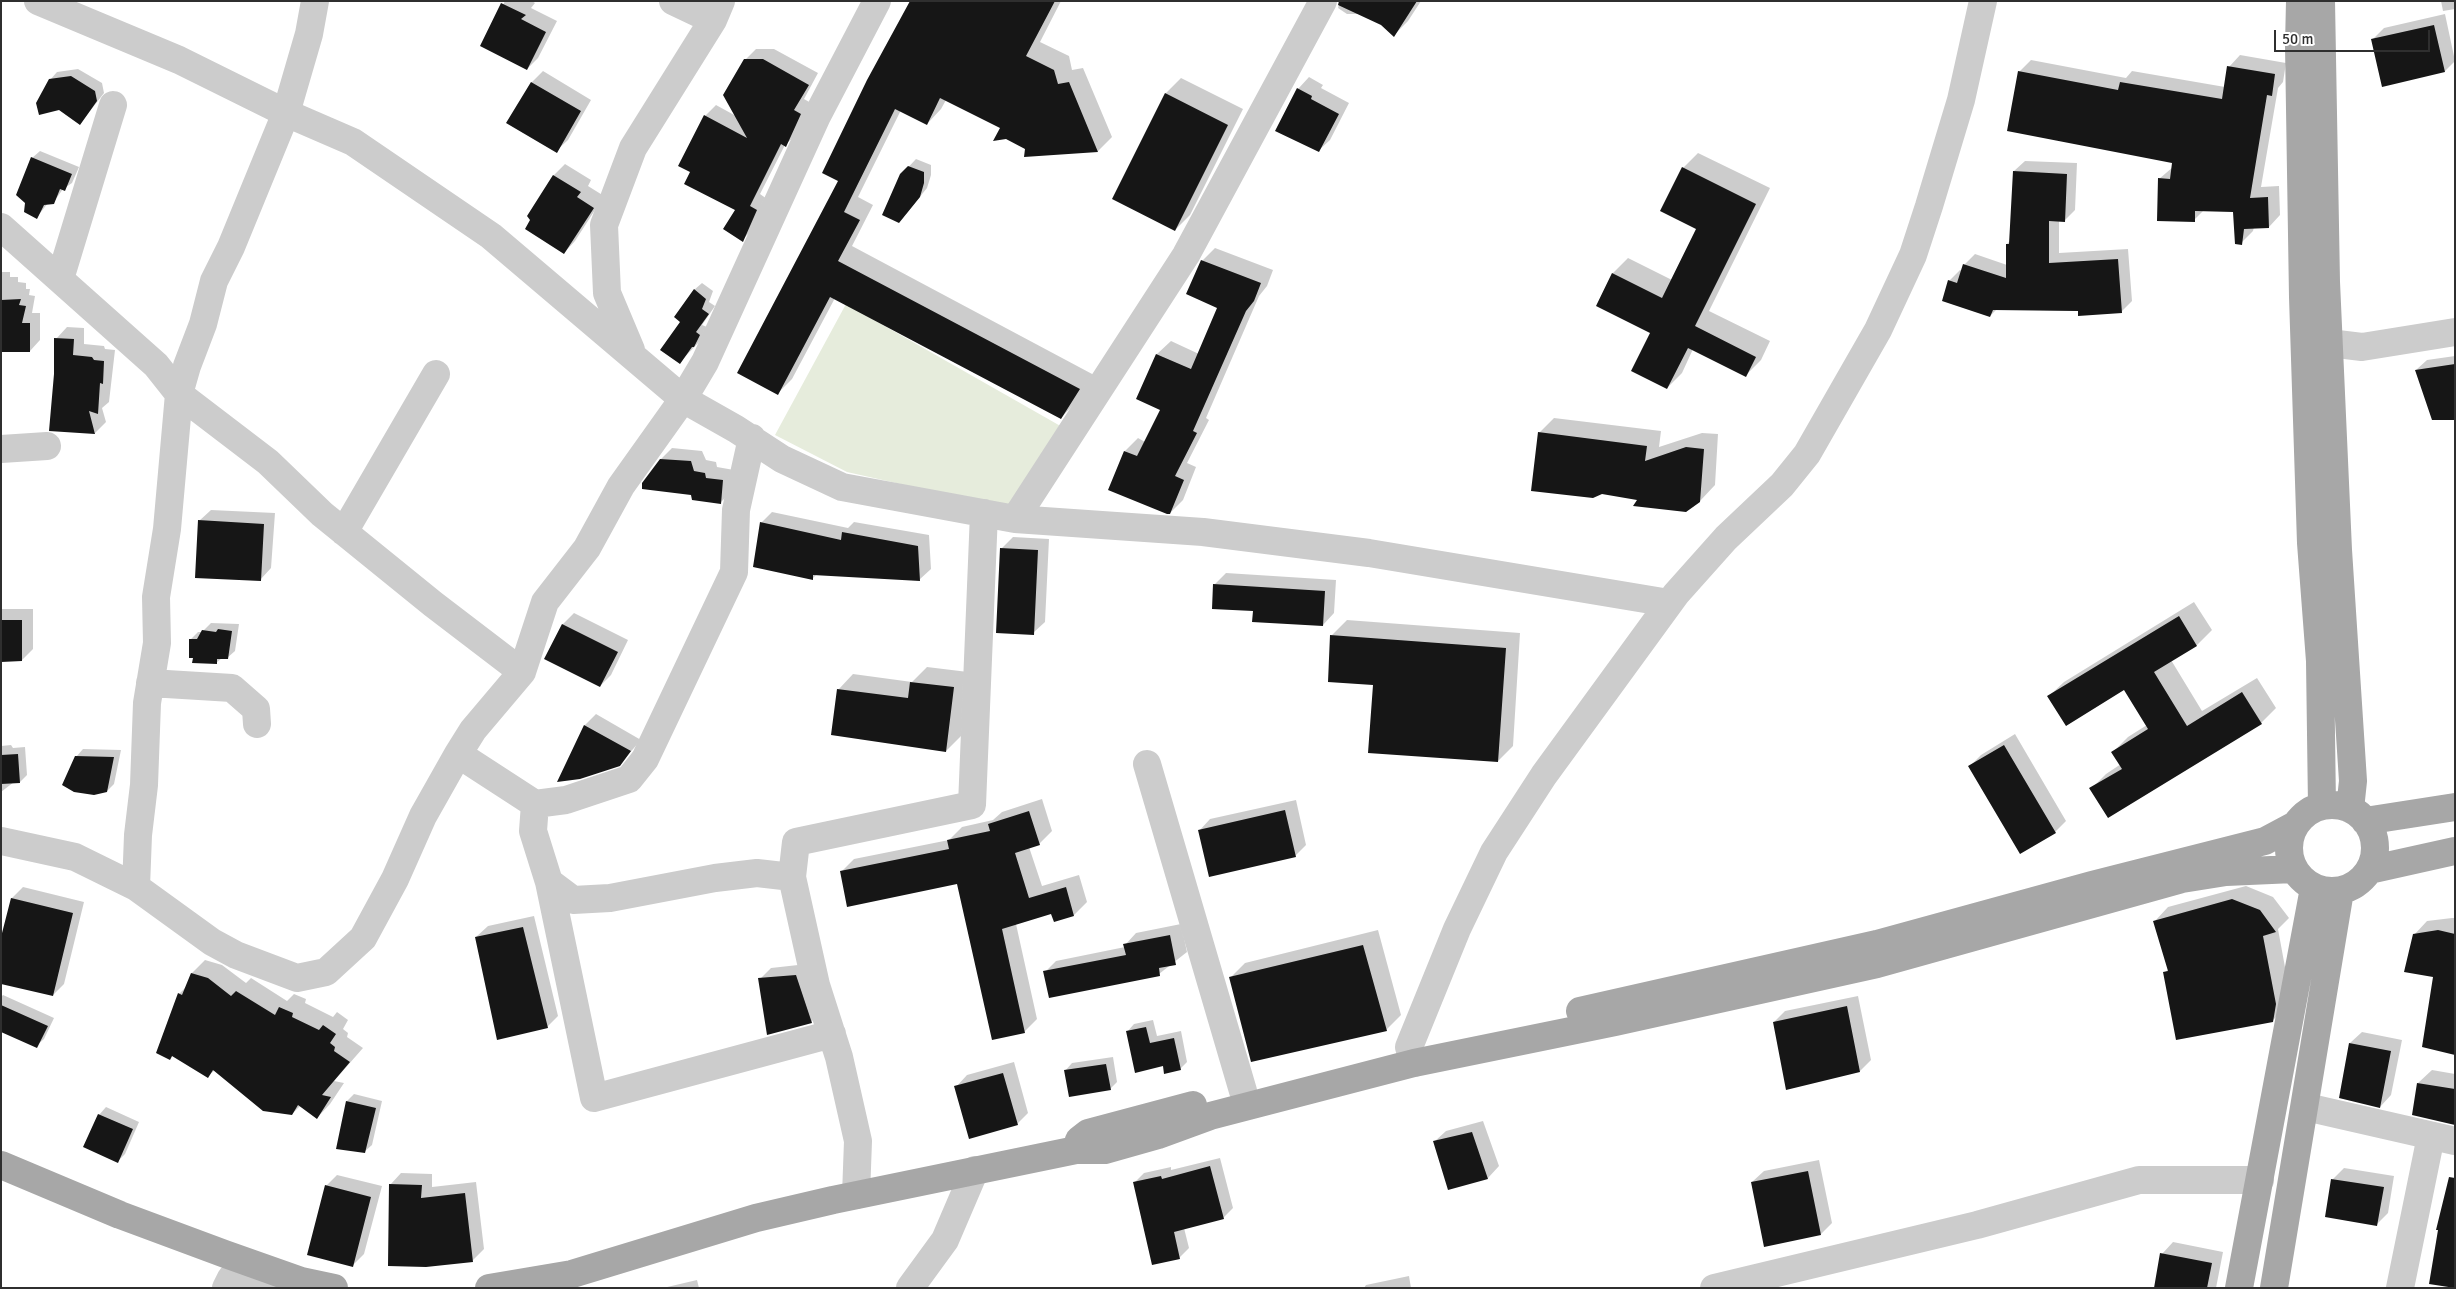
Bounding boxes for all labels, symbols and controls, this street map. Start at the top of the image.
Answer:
scale bar [2276,20,2432,52]
text: 50 m [2282,30,2313,48]

